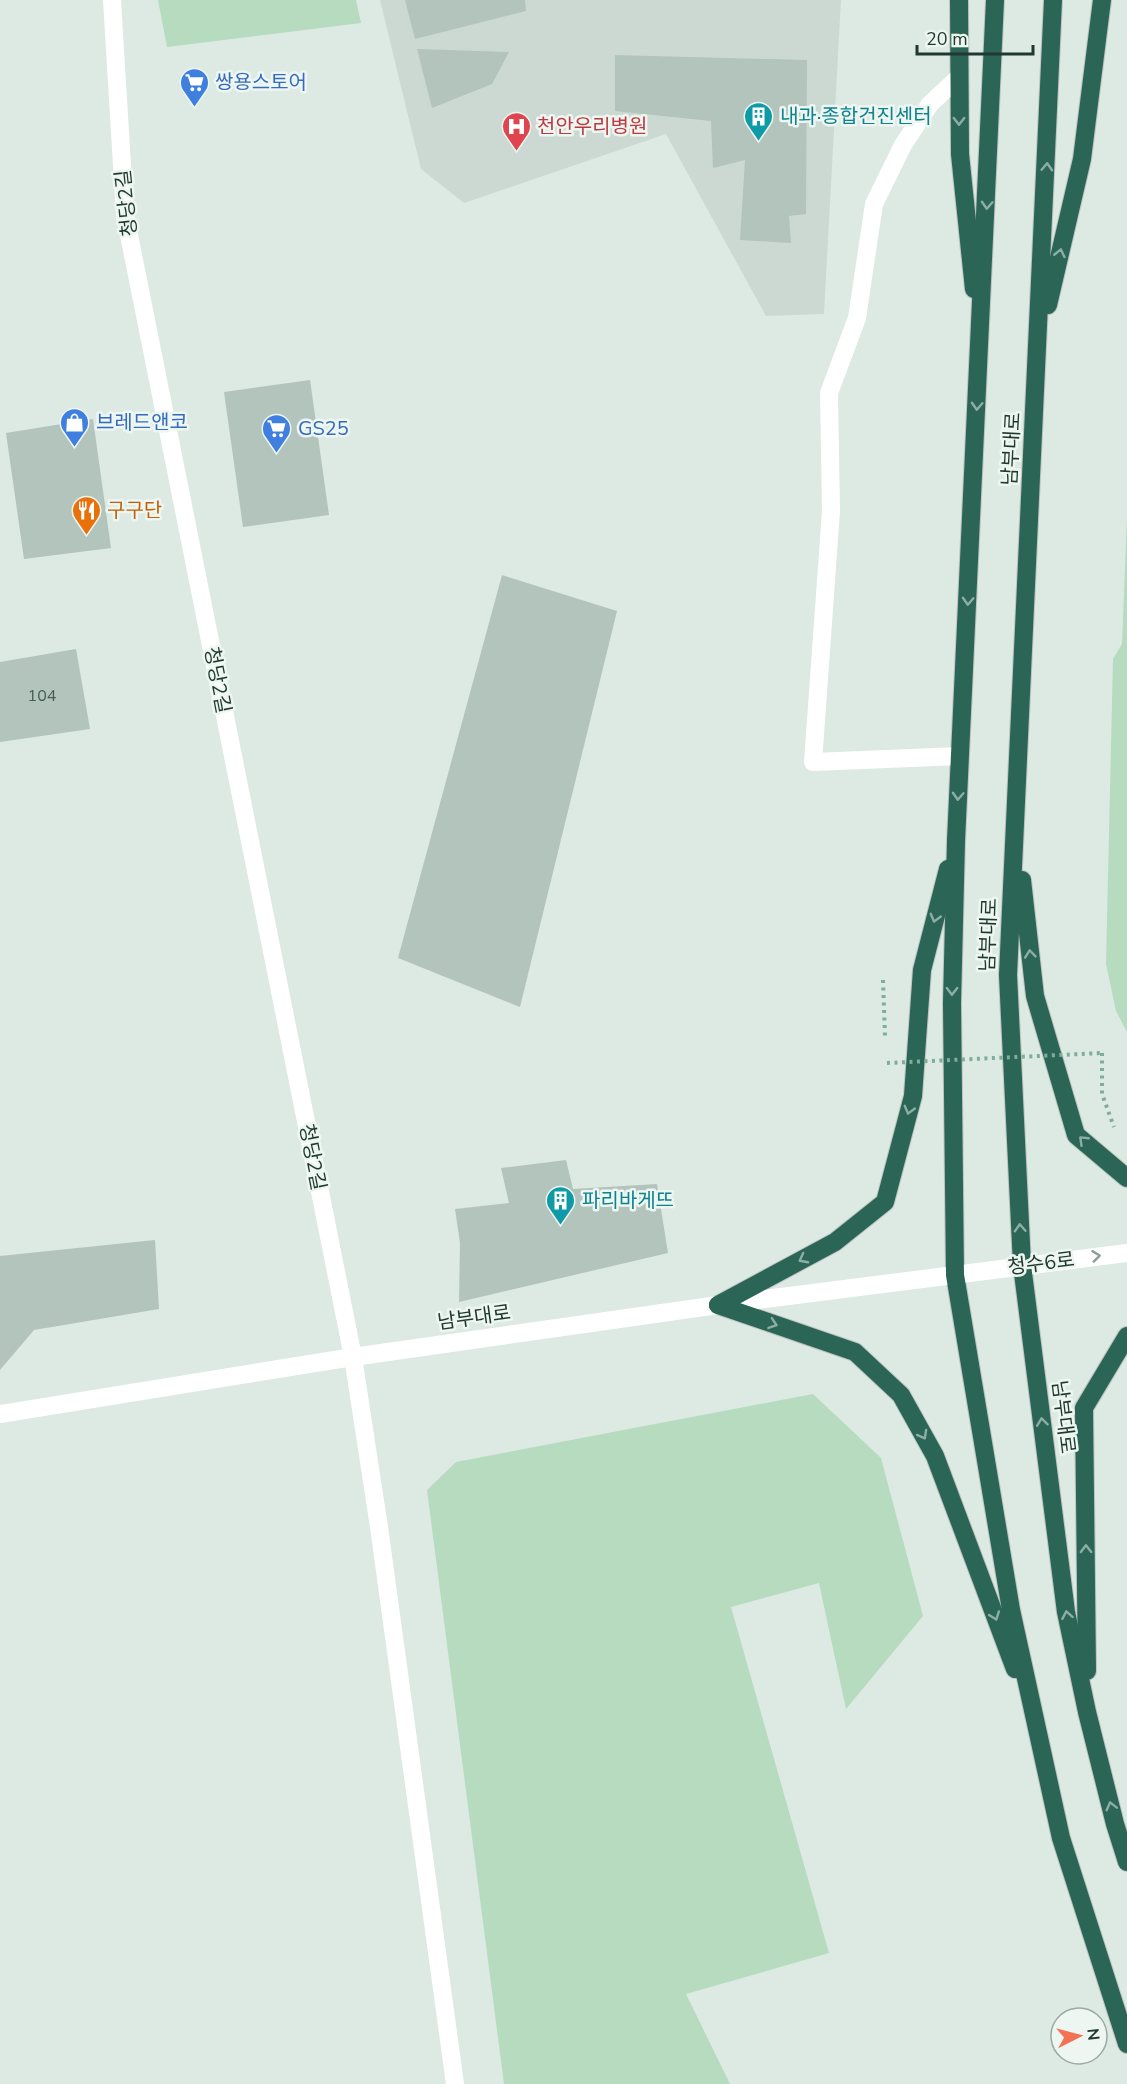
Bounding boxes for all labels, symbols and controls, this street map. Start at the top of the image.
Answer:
scale bar [917,18,1032,56]
text: 20 m [926,27,968,51]
supermarket icon: 쌍용스토어 [178,66,210,108]
place label: 쌍용스토어 [215,69,307,96]
building icon: 내과·종합건진센터 [743,100,775,142]
place label: 내과·종합건진센터 [780,103,932,130]
hospital icon: 천안우리병원 [500,110,532,152]
place label: 천안우리병원 [537,113,647,140]
one-way arrow [953,117,965,126]
one-way arrow [1040,162,1053,171]
street label: 청당2길 [110,168,143,238]
one-way arrow [980,201,993,210]
one-way arrow [1053,248,1066,258]
one-way arrow [971,402,984,411]
shop icon: 브레드앤코 [59,406,91,448]
place label: 브레드앤코 [96,409,188,436]
supermarket icon: GS25 [261,412,293,454]
street label: 남부대로 [996,412,1027,486]
place label: GS25 [298,415,349,442]
restaurant icon: 구구단 [70,494,102,536]
place label: 구구단 [107,497,162,524]
one-way arrow [961,597,974,606]
street label: 청당2길 [198,645,237,716]
house number: 104 [28,685,57,707]
one-way arrow [952,791,965,800]
street label: 남부대로 [974,898,1003,972]
one-way arrow [930,913,943,923]
one-way arrow [1024,950,1037,959]
one-way arrow [946,986,959,995]
one-way arrow [904,1105,916,1115]
street label: 청당2길 [293,1122,332,1193]
one-way arrow [1079,1136,1090,1147]
building icon: 파리바게뜨 [545,1184,577,1226]
place label: 파리바게뜨 [582,1187,674,1214]
one-way arrow [1014,1224,1027,1233]
street label: 청수6로 [1006,1246,1076,1281]
one-way arrow [1092,1251,1101,1263]
one-way arrow [799,1252,809,1263]
street label: 남부대로 [436,1299,512,1336]
one-way arrow [768,1317,778,1329]
street label: 남부대로 [1046,1379,1081,1455]
one-way arrow [1037,1418,1049,1427]
one-way arrow [916,1429,928,1439]
one-way arrow [1080,1544,1092,1553]
one-way arrow [988,1610,1000,1621]
one-way arrow [1062,1611,1074,1620]
one-way arrow [1105,1801,1118,1811]
north arrow [1049,2006,1109,2066]
text: N [1081,2027,1104,2042]

